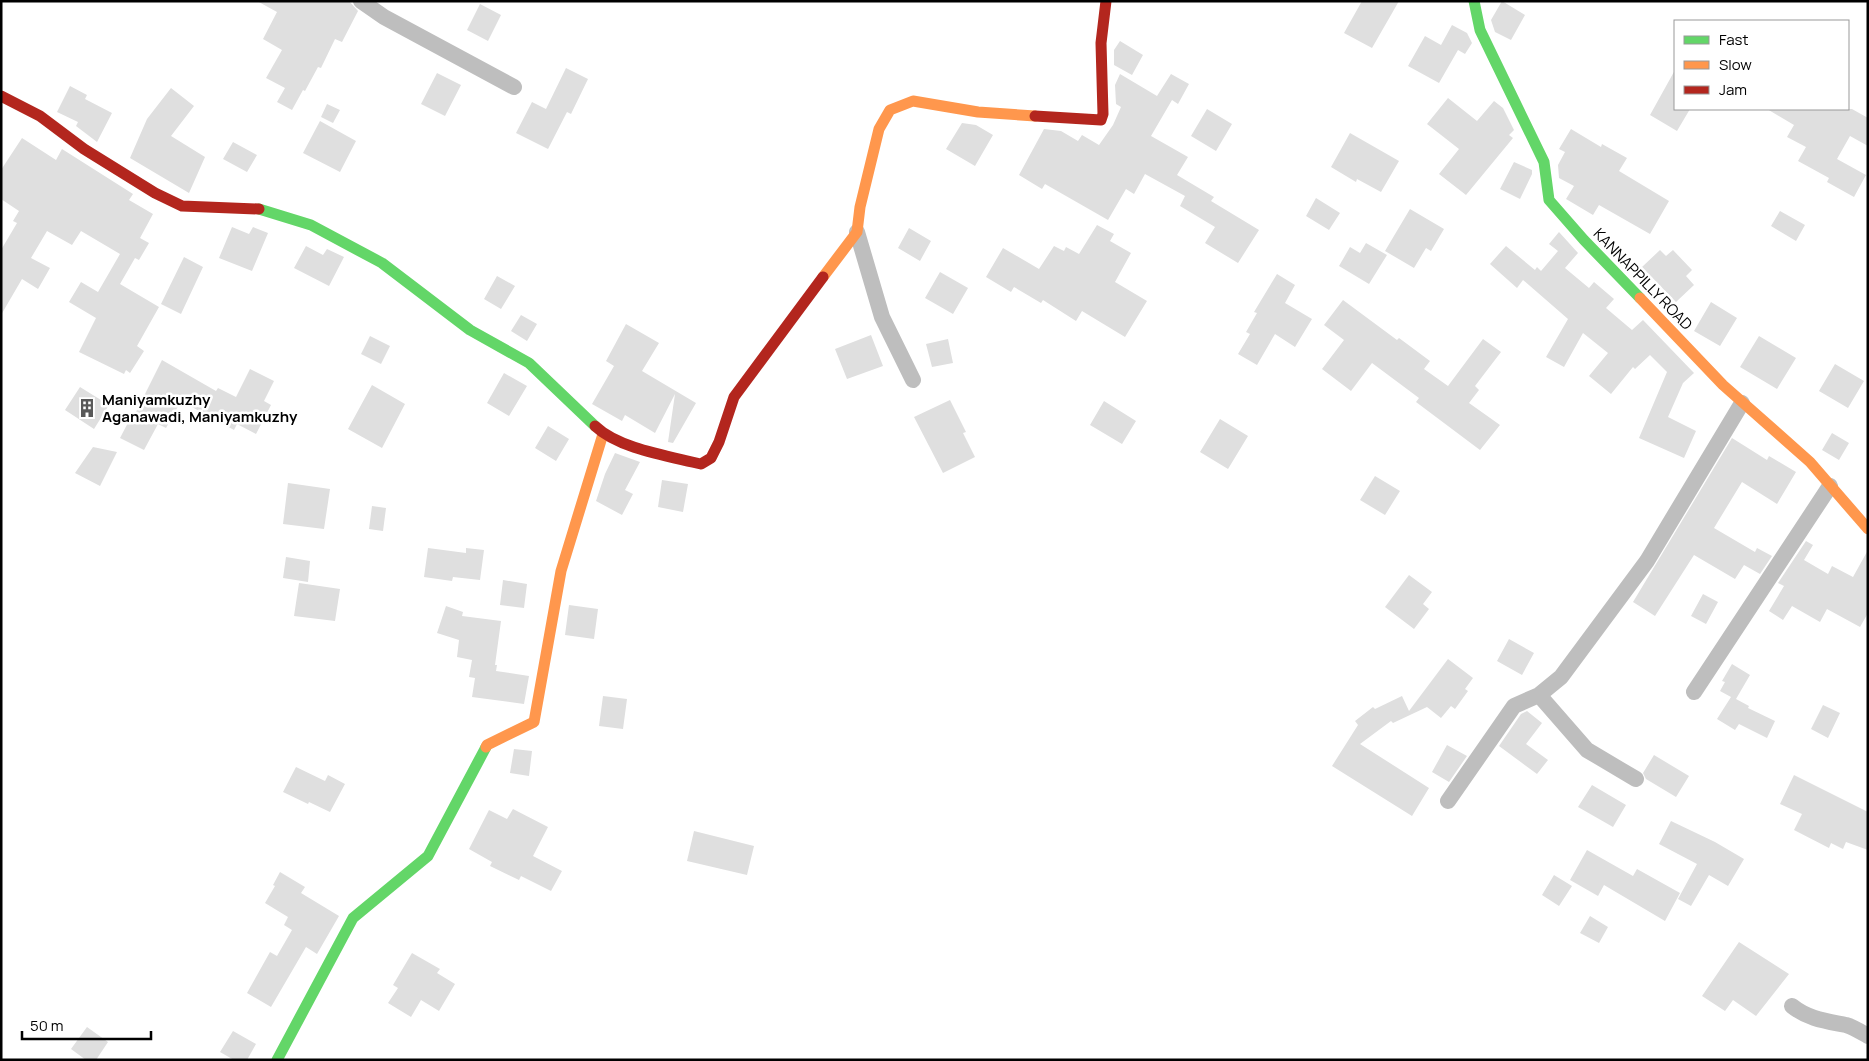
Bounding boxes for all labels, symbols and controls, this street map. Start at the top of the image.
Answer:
legend [1674,20,1849,110]
text: Fast [1719,29,1748,50]
text: Slow [1719,54,1752,75]
text: Jam [1719,79,1747,100]
street label: KANNAPPILLY ROAD [1589,223,1697,335]
place label: Maniyamkuzhy Aganawadi, Maniyamkuzhy [102,389,298,427]
building icon: Maniyamkuzhy Aganawadi, Maniyamkuzhy [76,397,98,419]
scale bar [22,1008,151,1040]
text: 50 m [30,1015,64,1036]

